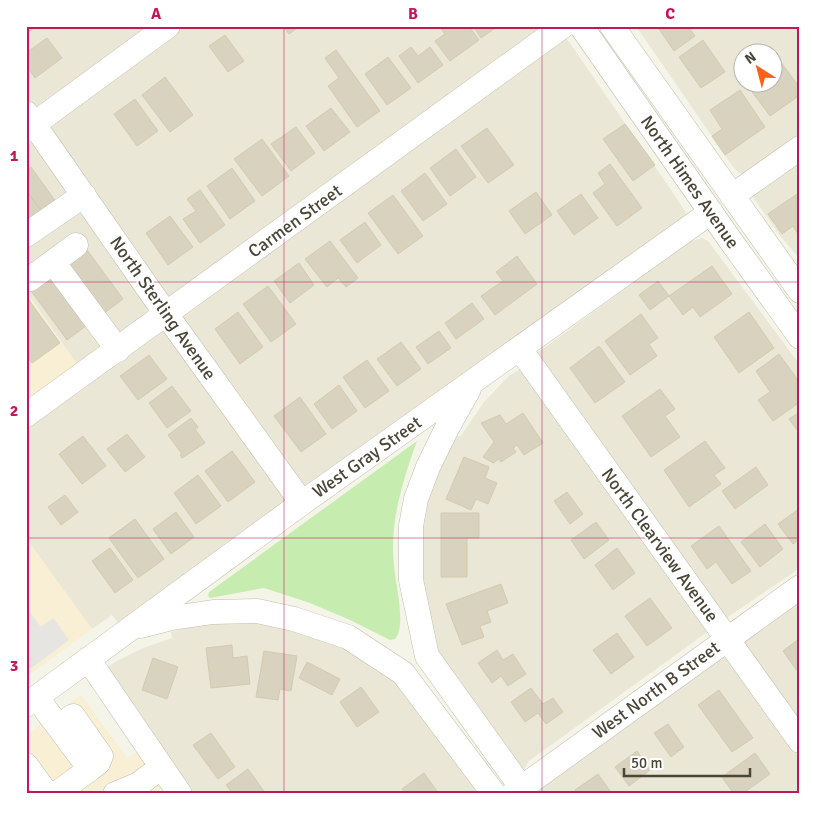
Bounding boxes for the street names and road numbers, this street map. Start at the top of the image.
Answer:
street label: North Himes Avenue [636,111,744,253]
street label: Carmen Street [244,180,346,262]
street label: North Sterling Avenue [105,232,221,384]
street label: West Gray Street [308,411,426,503]
street label: North Clearview Avenue [597,464,723,626]
street label: West North B Street [588,636,724,744]

